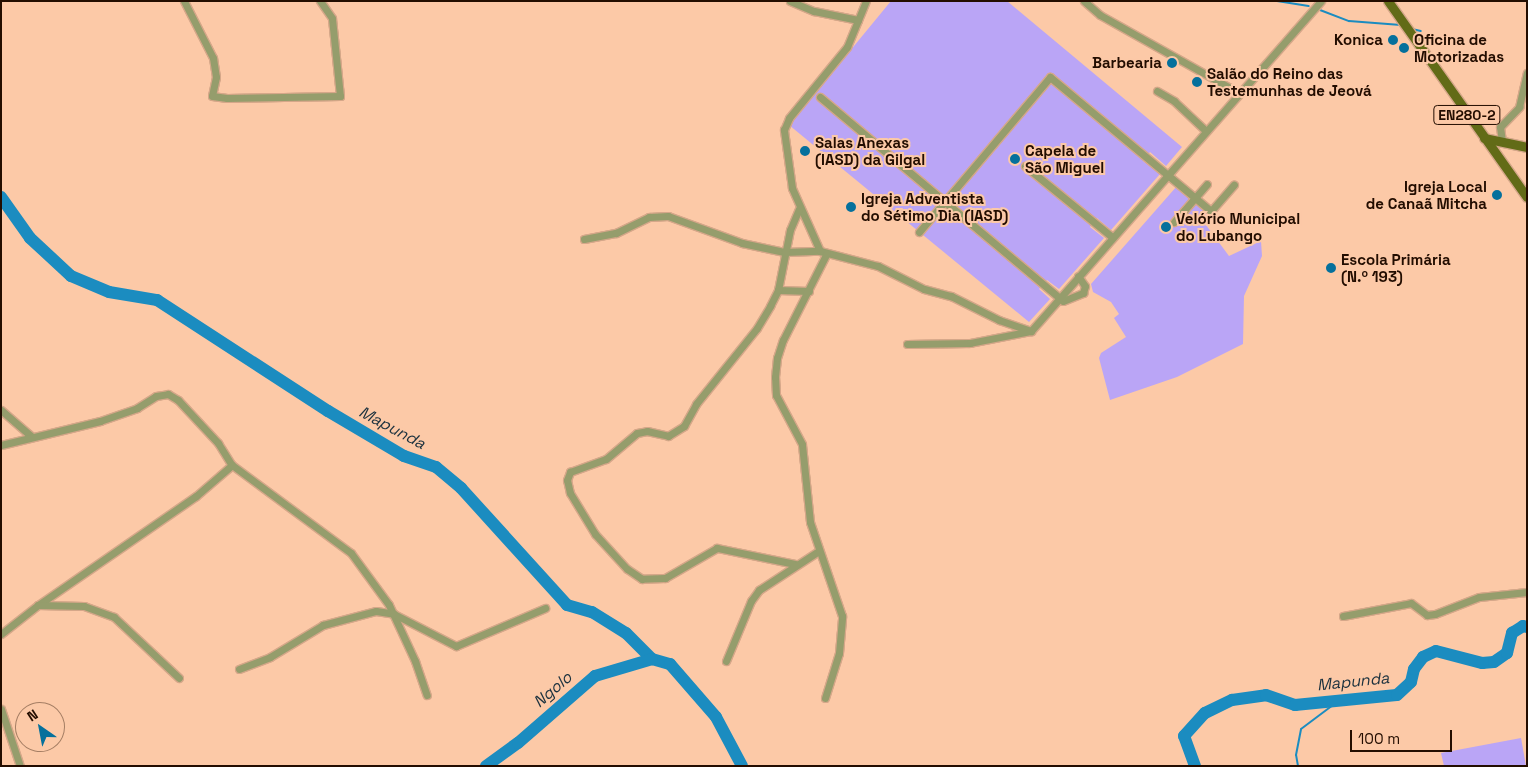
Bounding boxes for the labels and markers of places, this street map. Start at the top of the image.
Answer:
place label: Oficina de Motorizadas [1414,30,1504,65]
place label: Konica [1334,31,1383,49]
marker: Konica [1387,34,1399,46]
marker: Oficina de Motorizadas [1398,42,1410,54]
place label: Barbearia [1092,54,1162,72]
marker: Barbearia [1166,57,1178,69]
place label: Salão do Reino das Testemunhas de Jeová [1207,64,1372,99]
marker: Salão do Reino das Testemunhas de Jeová [1191,76,1203,88]
place label: Salas Anexas (IASD) da Gilgal [815,133,925,168]
place label: Capela de São Miguel [1025,141,1104,176]
marker: Salas Anexas (IASD) da Gilgal [799,145,811,157]
marker: Capela de São Miguel [1009,153,1021,165]
place label: Igreja Local de Canaã Mitcha [1366,177,1487,212]
place label: Igreja Adventista do Sétimo Dia (IASD) [861,189,1008,224]
marker: Igreja Local de Canaã Mitcha [1491,189,1503,201]
marker: Igreja Adventista do Sétimo Dia (IASD) [845,201,857,213]
place label: Velório Municipal do Lubango [1176,209,1300,244]
marker: Velório Municipal do Lubango [1160,221,1172,233]
place label: Escola Primária (N.º 193) [1341,250,1451,285]
marker: Escola Primária (N.º 193) [1325,262,1337,274]

